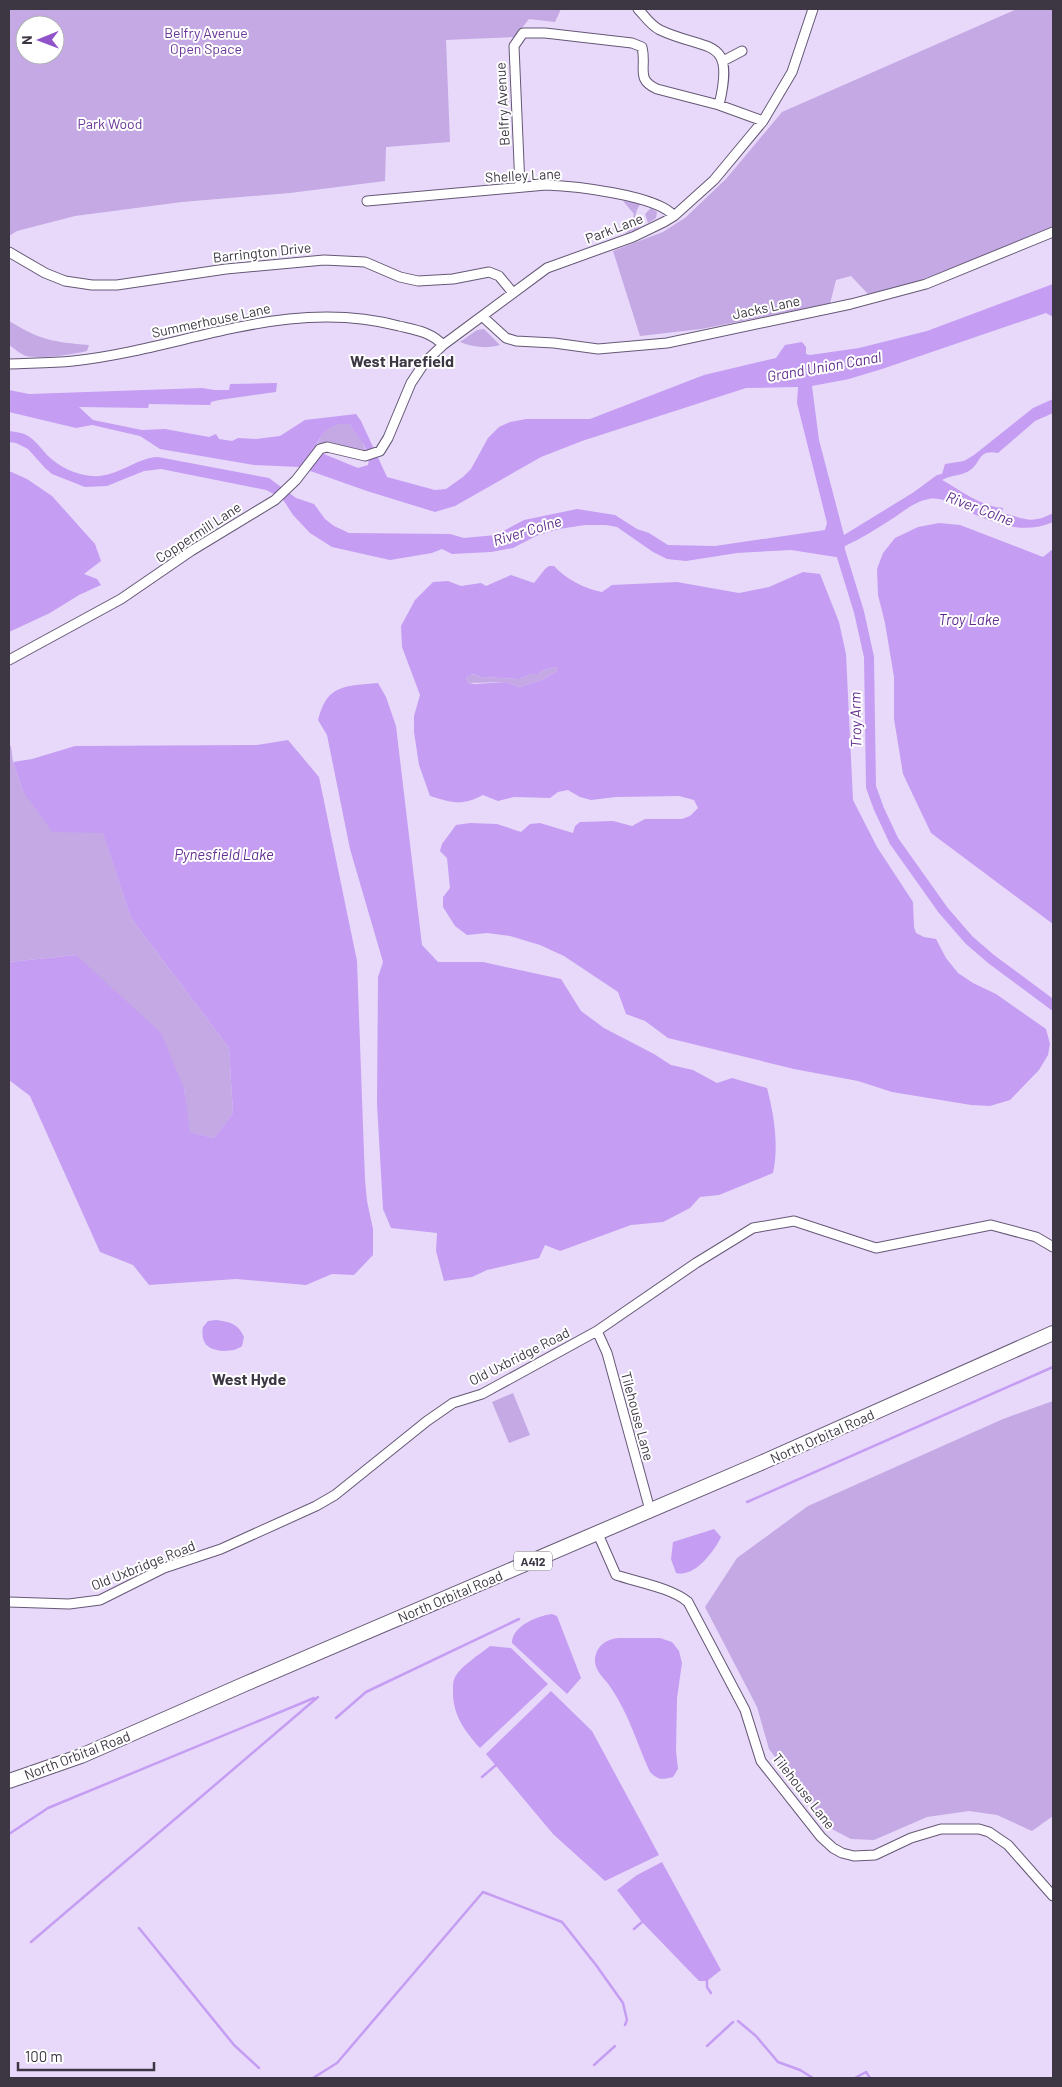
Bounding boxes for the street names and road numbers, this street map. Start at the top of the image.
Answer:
street label: Belfry Avenue [491,62,513,146]
street label: Shelley Lane [485,165,561,185]
street label: Park Lane [583,209,645,247]
street label: Barrington Drive [212,238,312,266]
street label: Jacks Lane [730,292,802,322]
street label: Summerhouse Lane [150,299,272,341]
street label: Coppermill Lane [152,498,244,566]
street label: Old Uxbridge Road [466,1323,572,1389]
street label: Tilehouse Lane [618,1370,658,1462]
street label: North Orbital Road [767,1405,877,1467]
street label: Old Uxbridge Road [88,1536,198,1594]
road number: A412 [514,1552,552,1570]
street label: North Orbital Road [395,1566,505,1626]
street label: North Orbital Road [22,1727,132,1783]
street label: Tilehouse Lane [769,1750,839,1832]

